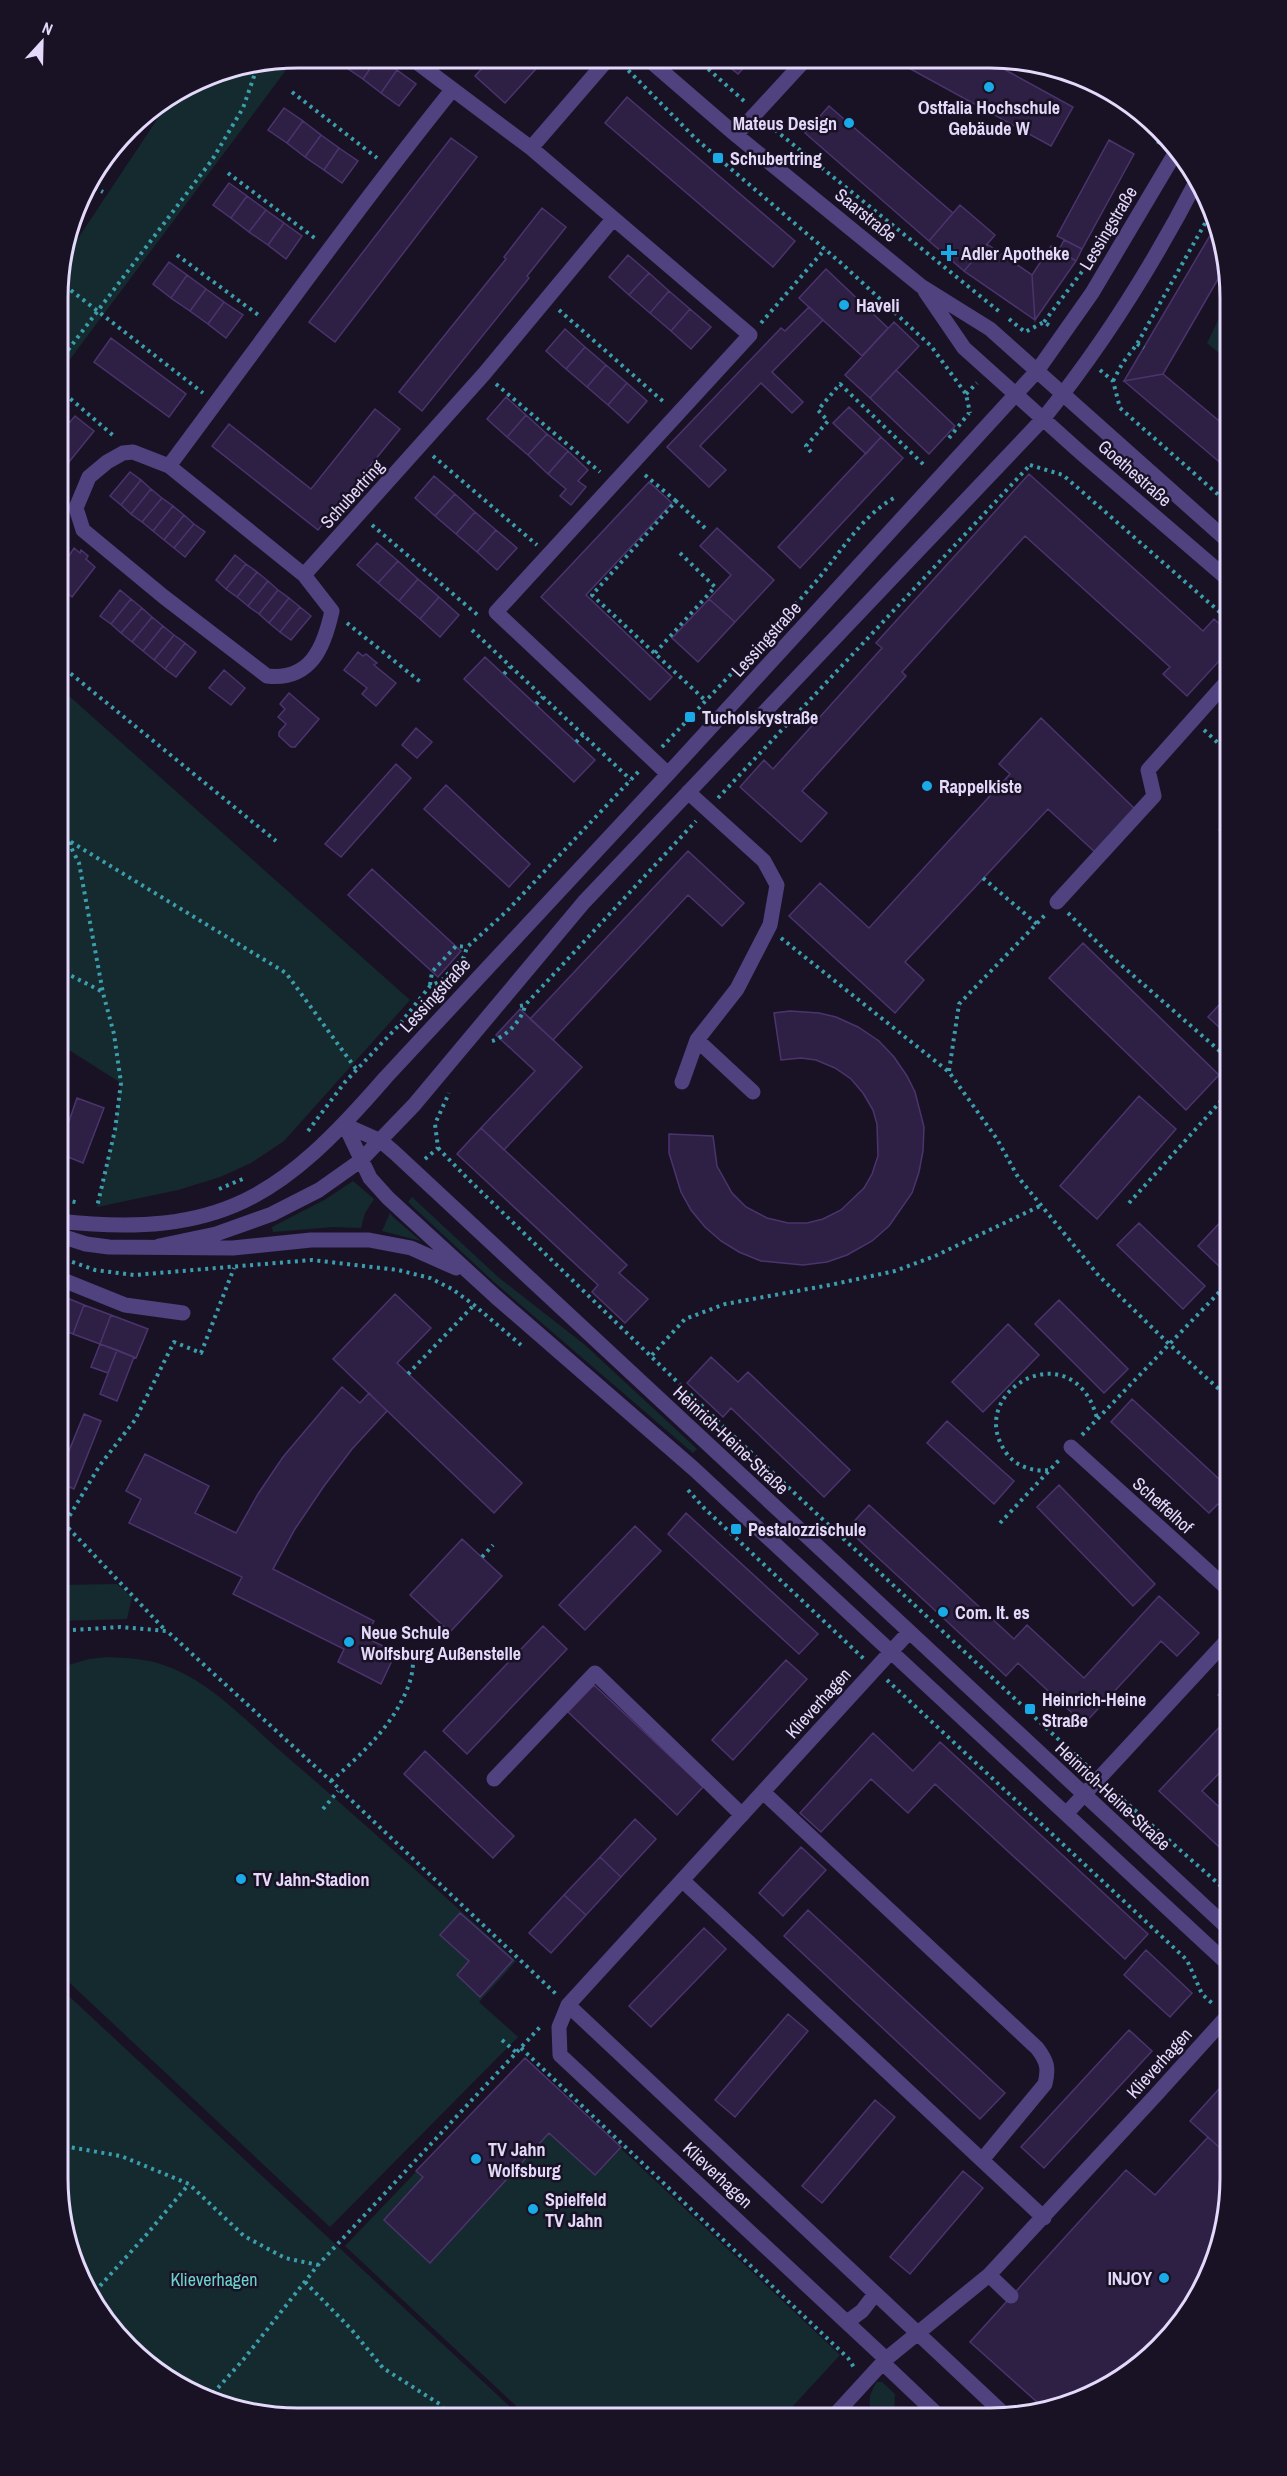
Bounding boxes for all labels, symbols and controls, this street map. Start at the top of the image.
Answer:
north arrow [12,12,72,72]
text: N [39,16,56,40]
marker: Ostfalia Hochschule Gebäude W [982,80,996,94]
place label: Ostfalia Hochschule Gebäude W [918,95,1060,141]
place label: Mateus Design [733,111,837,136]
marker: Mateus Design [842,116,856,130]
place label: Schubertring [730,146,822,171]
marker: Schubertring [711,151,725,165]
street label: Lessingstraße [1073,181,1143,275]
street label: Saarstraße [830,182,902,248]
place label: Adler Apotheke [961,241,1070,266]
marker: Adler Apotheke [942,246,956,260]
place label: Haveli [856,293,900,318]
marker: Haveli [837,298,851,312]
street label: Goethestraße [1093,434,1177,512]
street label: Schubertring [314,454,390,534]
street label: Lessingstraße [725,596,807,682]
place label: Tucholskystraße [702,705,818,730]
marker: Tucholskystraße [683,710,697,724]
place label: Rappelkiste [939,774,1022,799]
marker: Rappelkiste [920,779,934,793]
street label: Lessingstraße [394,952,476,1038]
street label: Heinrich-Heine-Straße [668,1380,794,1500]
street label: Scheffelhof [1127,1471,1199,1540]
place label: Pestalozzischule [748,1517,866,1542]
marker: Pestalozzischule [729,1522,743,1536]
place label: Com. It. es [955,1600,1030,1625]
marker: Com. It. es [936,1605,950,1619]
place label: Neue Schule Wolfsburg Außenstelle [361,1620,521,1666]
marker: Neue Schule Wolfsburg Außenstelle [342,1635,356,1649]
street label: Klieverhagen [780,1662,856,1744]
place label: Heinrich-Heine Straße [1042,1687,1146,1733]
marker: Heinrich-Heine Straße [1023,1702,1037,1716]
street label: Heinrich-Heine-Straße [1050,1736,1176,1856]
place label: TV Jahn-Stadion [253,1867,369,1892]
marker: TV Jahn-Stadion [234,1872,248,1886]
street label: Klieverhagen [1121,2022,1197,2104]
street label: Klieverhagen [678,2136,758,2214]
place label: TV Jahn Wolfsburg [488,2137,561,2183]
marker: TV Jahn Wolfsburg [469,2152,483,2166]
place label: Spielfeld TV Jahn [545,2187,607,2233]
marker: Spielfeld TV Jahn [526,2202,540,2216]
place label: INJOY [1108,2266,1152,2291]
park label: Klieverhagen [171,2267,257,2292]
marker: INJOY [1157,2271,1171,2285]

